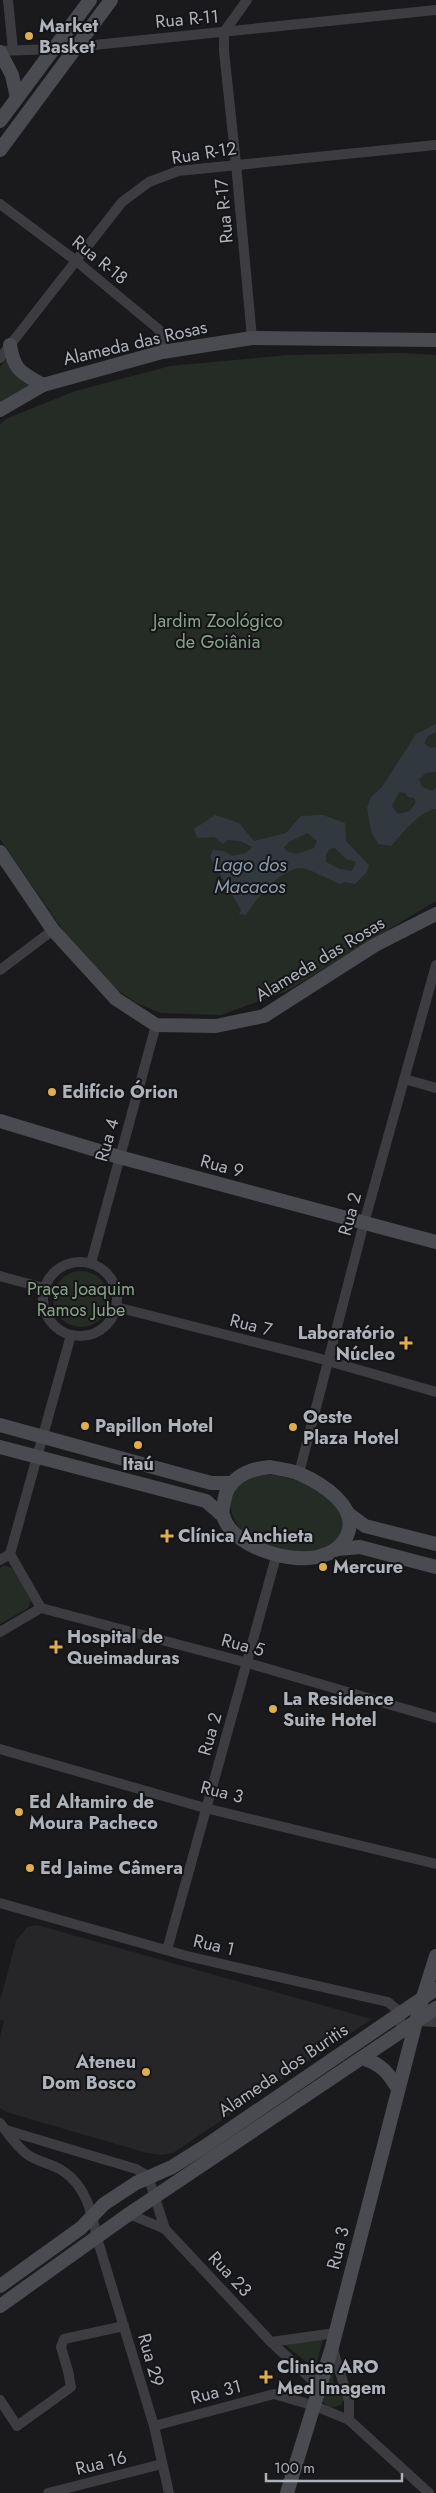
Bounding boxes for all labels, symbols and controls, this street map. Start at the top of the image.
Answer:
street label: Rua R-11 [154,3,220,35]
place label: Market Basket [39,13,99,60]
marker: Market Basket [23,30,35,42]
street label: Rua R-12 [169,135,239,171]
street label: Rua R-17 [208,177,240,245]
street label: Rua R-18 [66,229,134,291]
street label: Alameda das Rosas [60,314,210,372]
park label: Jardim Zoológico de Goiânia [151,608,283,655]
water label: Lago dos Macacos [213,851,287,900]
street label: Alameda das Rosas [250,910,390,1008]
place label: Edifício Órion [62,1079,178,1105]
marker: Edifício Órion [46,1086,58,1098]
street label: Rua 4 [88,1115,126,1165]
street label: Rua 9 [197,1148,247,1184]
street label: Rua 2 [332,1189,368,1239]
park label: Praça Joaquim Ramos Jube [27,1276,135,1323]
street label: Rua 7 [227,1307,276,1343]
place label: Laboratório Núcleo [298,1320,395,1367]
marker: Laboratório Núcleo [399,1336,413,1350]
place label: Oeste Plaza Hotel [303,1404,399,1451]
place label: Papillon Hotel [95,1413,213,1439]
marker: Papillon Hotel [79,1420,91,1432]
marker: Oeste Plaza Hotel [287,1421,299,1433]
marker: Itaú [132,1439,144,1451]
place label: Itaú [122,1451,154,1477]
place label: Clínica Anchieta [178,1523,313,1549]
marker: Clínica Anchieta [160,1529,174,1543]
place label: Mercure [333,1554,403,1580]
marker: Mercure [317,1561,329,1573]
place label: Hospital de Queimaduras [67,1624,179,1671]
street label: Rua 5 [219,1627,267,1663]
marker: Hospital de Queimaduras [49,1640,63,1654]
place label: La Residence Suite Hotel [283,1686,394,1733]
marker: La Residence Suite Hotel [267,1703,279,1715]
street label: Rua 2 [191,1709,229,1759]
street label: Rua 3 [198,1774,246,1810]
place label: Ed Altamiro de Moura Pacheco [29,1789,158,1836]
marker: Ed Altamiro de Moura Pacheco [13,1806,25,1818]
place label: Ed Jaime Câmera [40,1855,183,1881]
marker: Ed Jaime Câmera [24,1862,36,1874]
street label: Rua 1 [191,1928,237,1962]
street label: Alameda dos Buritis [213,2017,353,2123]
place label: Ateneu Dom Bosco [42,2049,136,2096]
marker: Ateneu Dom Bosco [140,2066,152,2078]
street label: Rua 3 [320,2224,356,2272]
street label: Rua 23 [202,2246,258,2303]
street label: Rua 29 [131,2330,171,2390]
place label: Clinica ARO Med Imagem [277,2354,386,2401]
marker: Clinica ARO Med Imagem [259,2370,273,2384]
street label: Rua 31 [188,2373,244,2411]
street label: Rua 16 [73,2444,129,2482]
scale bar [266,2450,402,2482]
text: 100 m [274,2457,315,2479]

